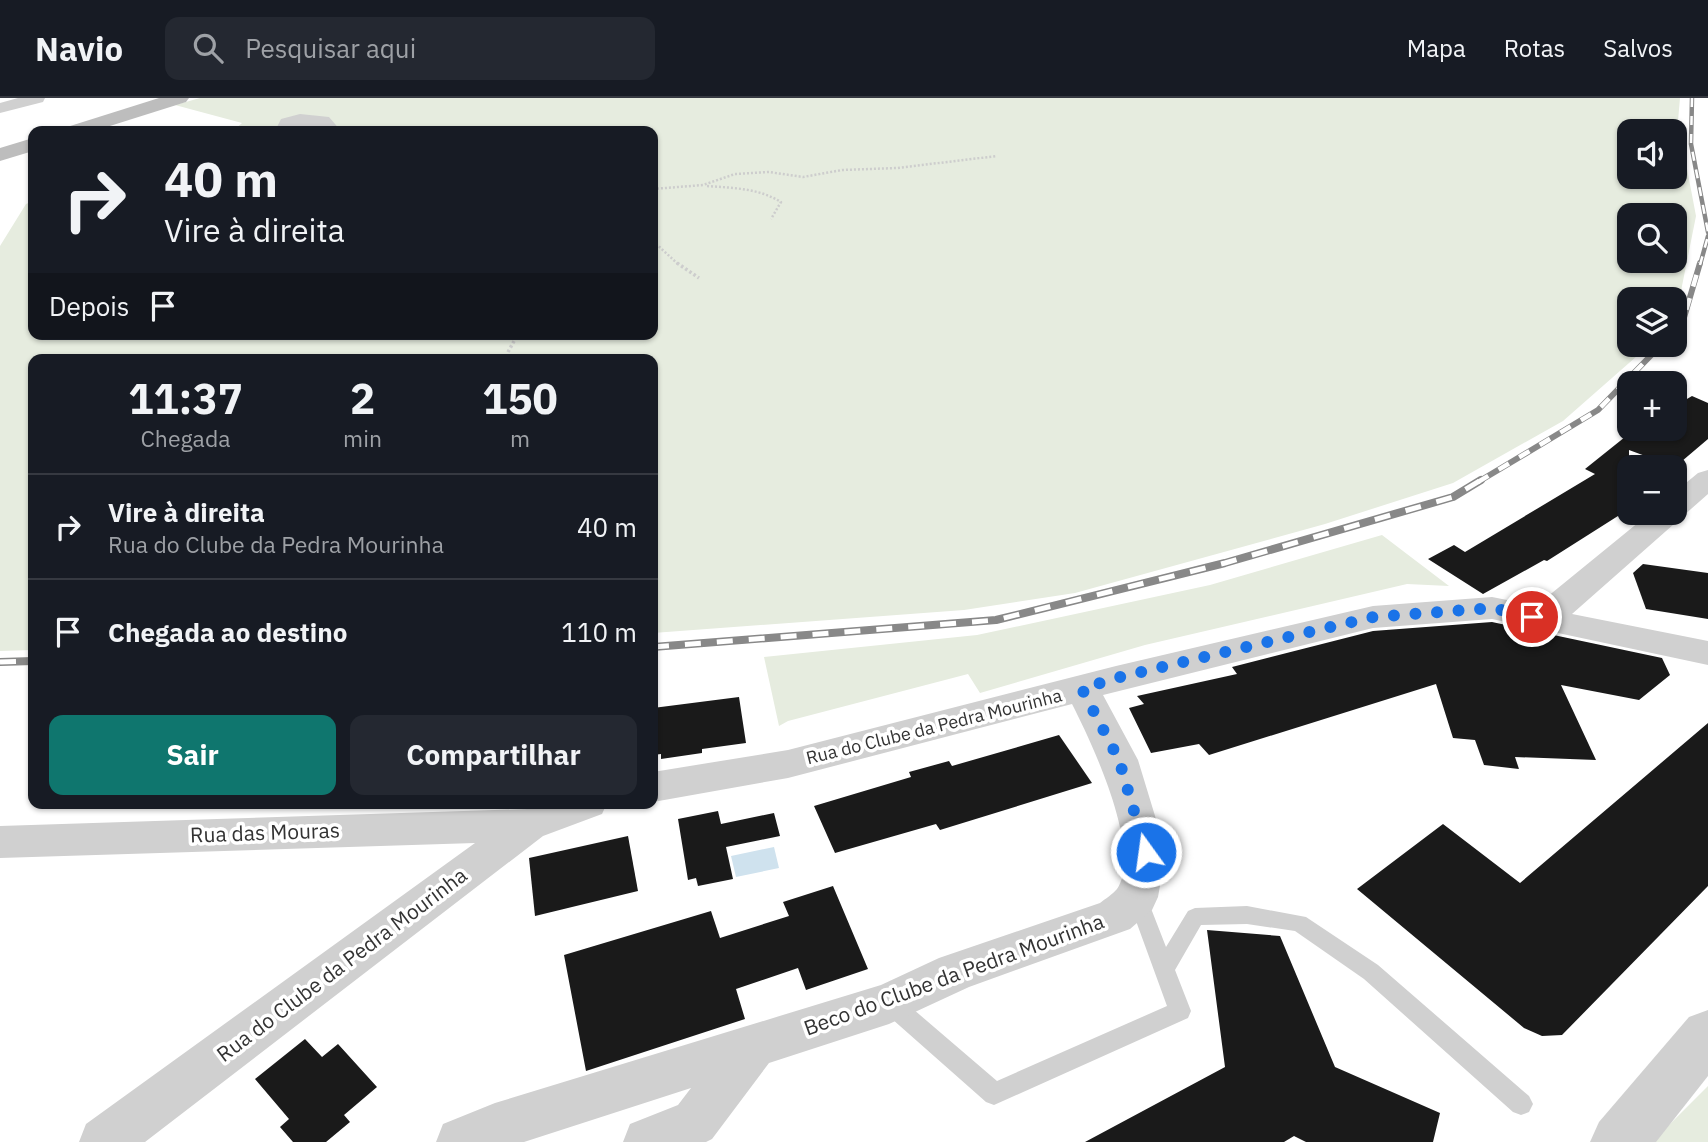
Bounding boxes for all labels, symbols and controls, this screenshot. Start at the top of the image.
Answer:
search box [165,17,655,80]
text: Navio [35,27,123,70]
icon: search [189,29,227,67]
text: Pesquisar aqui [245,31,416,65]
text: Mapa [1407,32,1466,64]
text: Rotas [1504,32,1565,64]
text: Salvos [1603,32,1673,64]
map controls [1617,119,1687,525]
button: sound [1617,119,1687,189]
text: 40 m [164,147,278,210]
icon: right [49,154,140,245]
button: search [1617,203,1687,273]
text: Vire à direita [164,209,345,251]
icon: arrive [144,287,182,325]
button: layers [1617,287,1687,357]
text: Depois [49,289,130,323]
text: 11:37 [128,371,243,426]
text: 2 [350,371,375,426]
text: 150 [482,371,558,426]
button: + [1617,371,1687,441]
text: Chegada [141,423,231,453]
text: min [343,423,382,453]
text: m [510,423,530,453]
button: − [1617,455,1687,525]
text: Vire à direita [108,495,265,529]
icon: right [49,508,87,546]
text: 40 m [577,510,637,544]
text: Rua do Clube da Pedra Mourinha [108,529,444,559]
pin [1502,587,1562,647]
icon: arrive [1513,598,1551,636]
icon: arrive [49,613,87,651]
text: Chegada ao destino [108,615,347,649]
text: 110 m [561,615,637,649]
street label: Rua do Clube da Pedra Mourinha [804,683,1065,769]
button: Sair [49,715,336,795]
button: Compartilhar [350,715,637,795]
street label: Rua das Mouras [190,815,340,849]
position arrow [1109,815,1183,889]
street label: Rua do Clube da Pedra Mourinha [210,861,472,1068]
street label: Beco do Clube da Pedra Mourinha [800,907,1108,1042]

